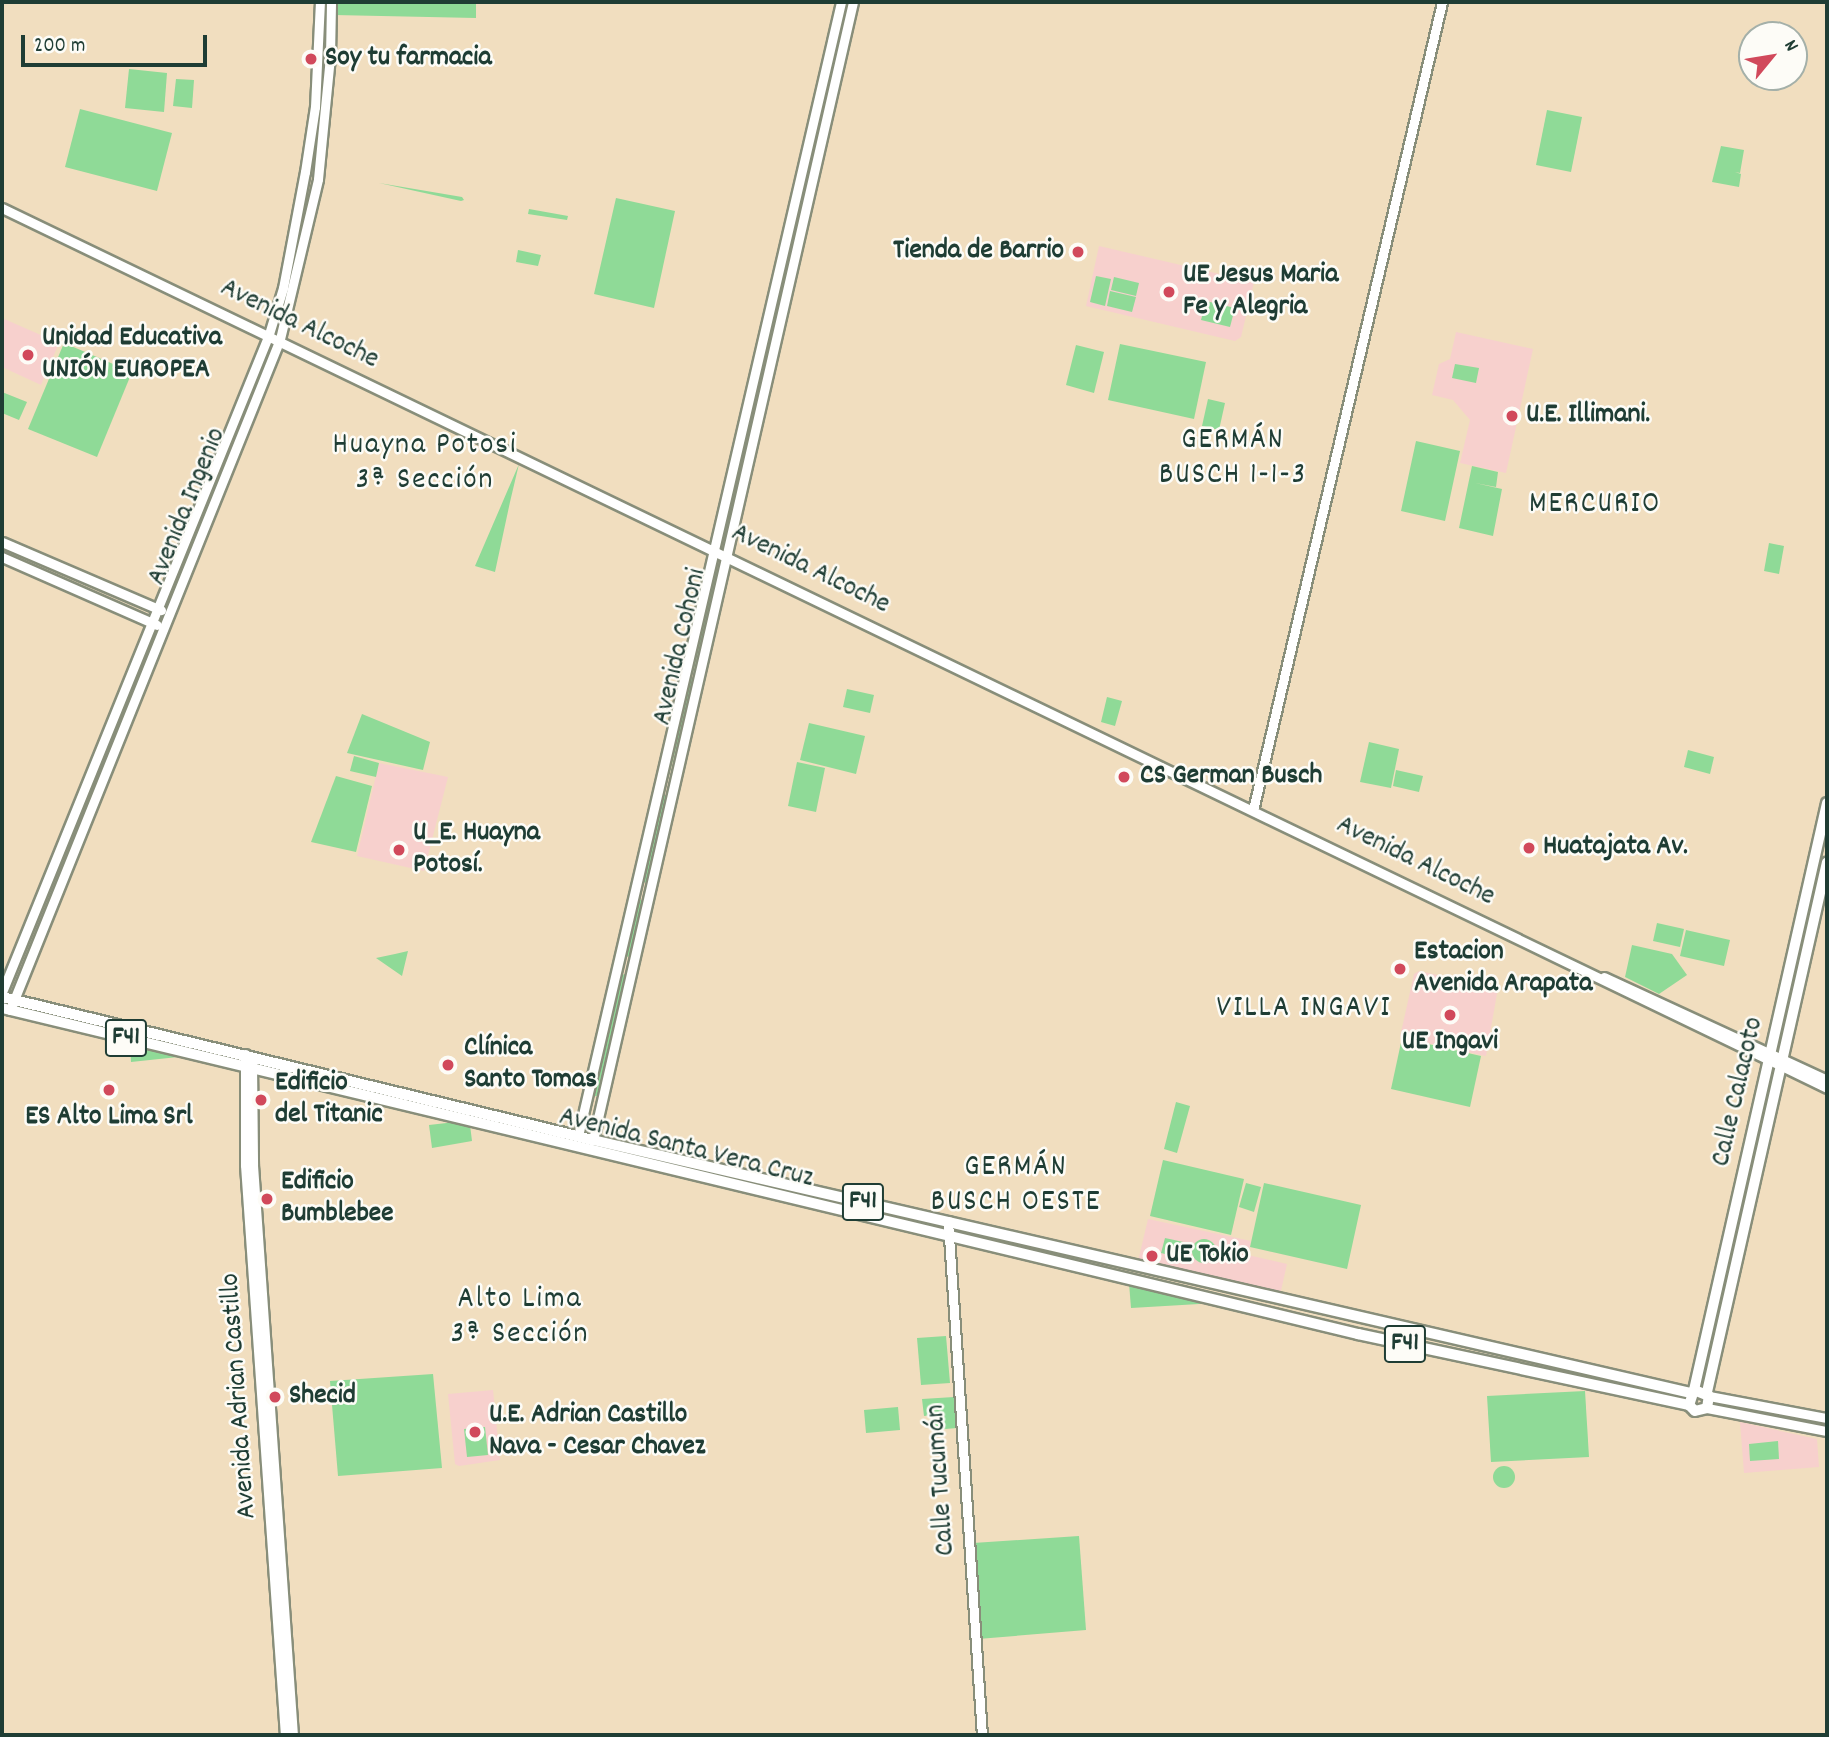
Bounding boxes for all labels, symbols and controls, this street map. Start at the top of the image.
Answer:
scale bar [24,21,210,65]
north arrow [1738,21,1808,91]
text: 200 m [34,32,85,62]
text: N [1776,35,1804,57]
place label: Soy tu farmacia [325,42,492,76]
marker: Soy tu farmacia [303,51,319,67]
place label: Tienda de Barrio [893,235,1064,269]
marker: Tienda de Barrio [1070,244,1086,260]
place label: UE Jesus Maria Fe y Alegria [1183,259,1338,325]
street label: Avenida Alcoche [214,272,384,378]
marker: UE Jesus Maria Fe y Alegria [1161,284,1177,300]
place label: Unidad Educativa UNIÓN EUROPEA [42,322,222,388]
marker: Unidad Educativa UNIÓN EUROPEA [20,347,36,363]
place label: U.E. Illimani. [1526,399,1650,433]
marker: U.E. Illimani. [1504,408,1520,424]
street label: Avenida Ingenio [141,423,235,591]
district label: GERMÁN BUSCH 1-1-3 [1160,424,1306,494]
district label: Huayna Potosi 3ª Sección [334,429,516,499]
district label: MERCURIO [1530,488,1660,524]
street label: Avenida Alcoche [725,517,895,623]
street label: Avenida Cohoni [647,565,715,729]
place label: CS German Busch [1140,760,1322,794]
marker: CS German Busch [1114,767,1134,787]
street label: Avenida Alcoche [1330,809,1500,915]
place label: U_E. Huayna Potosí. [413,817,540,883]
place label: Huatajata Av. [1543,831,1688,865]
marker: Huatajata Av. [1521,840,1537,856]
marker: U_E. Huayna Potosí. [391,842,407,858]
place label: Estacion Avenida Arapata [1414,936,1592,1002]
marker: Estacion Avenida Arapata [1392,961,1408,977]
district label: VILLA INGAVI [1218,992,1390,1028]
marker: UE Ingavi [1442,1007,1458,1023]
street label: Calle Calacoto [1706,1014,1772,1170]
road number: F41 [103,1015,149,1060]
place label: UE Ingavi [1402,1026,1498,1060]
place label: Clínica Santo Tomas [464,1032,597,1098]
marker: Clínica Santo Tomas [438,1055,458,1075]
place label: Edificio del Titanic [275,1067,383,1133]
marker: ES Alto Lima Srl [101,1082,117,1098]
marker: Edificio del Titanic [253,1092,269,1108]
place label: ES Alto Lima Srl [25,1101,193,1135]
street label: Avenida Santa Vera Cruz [555,1101,817,1197]
district label: GERMÁN BUSCH OESTE [932,1151,1100,1222]
place label: Edificio Bumblebee [281,1166,393,1232]
road number: F41 [840,1180,886,1224]
marker: Edificio Bumblebee [259,1191,275,1207]
place label: UE Tokio [1166,1239,1249,1273]
marker: UE Tokio [1144,1248,1160,1264]
street label: Avenida Adrian Castillo [215,1272,265,1520]
district label: Alto Lima 3ª Sección [459,1283,581,1354]
road number: F41 [1382,1322,1428,1366]
place label: Shecid [289,1380,356,1414]
marker: Shecid [267,1389,283,1405]
place label: U.E. Adrian Castillo Nava - Cesar Chavez [489,1399,705,1465]
street label: Calle Tucumán [920,1403,964,1557]
marker: U.E. Adrian Castillo Nava - Cesar Chavez [467,1424,483,1440]

